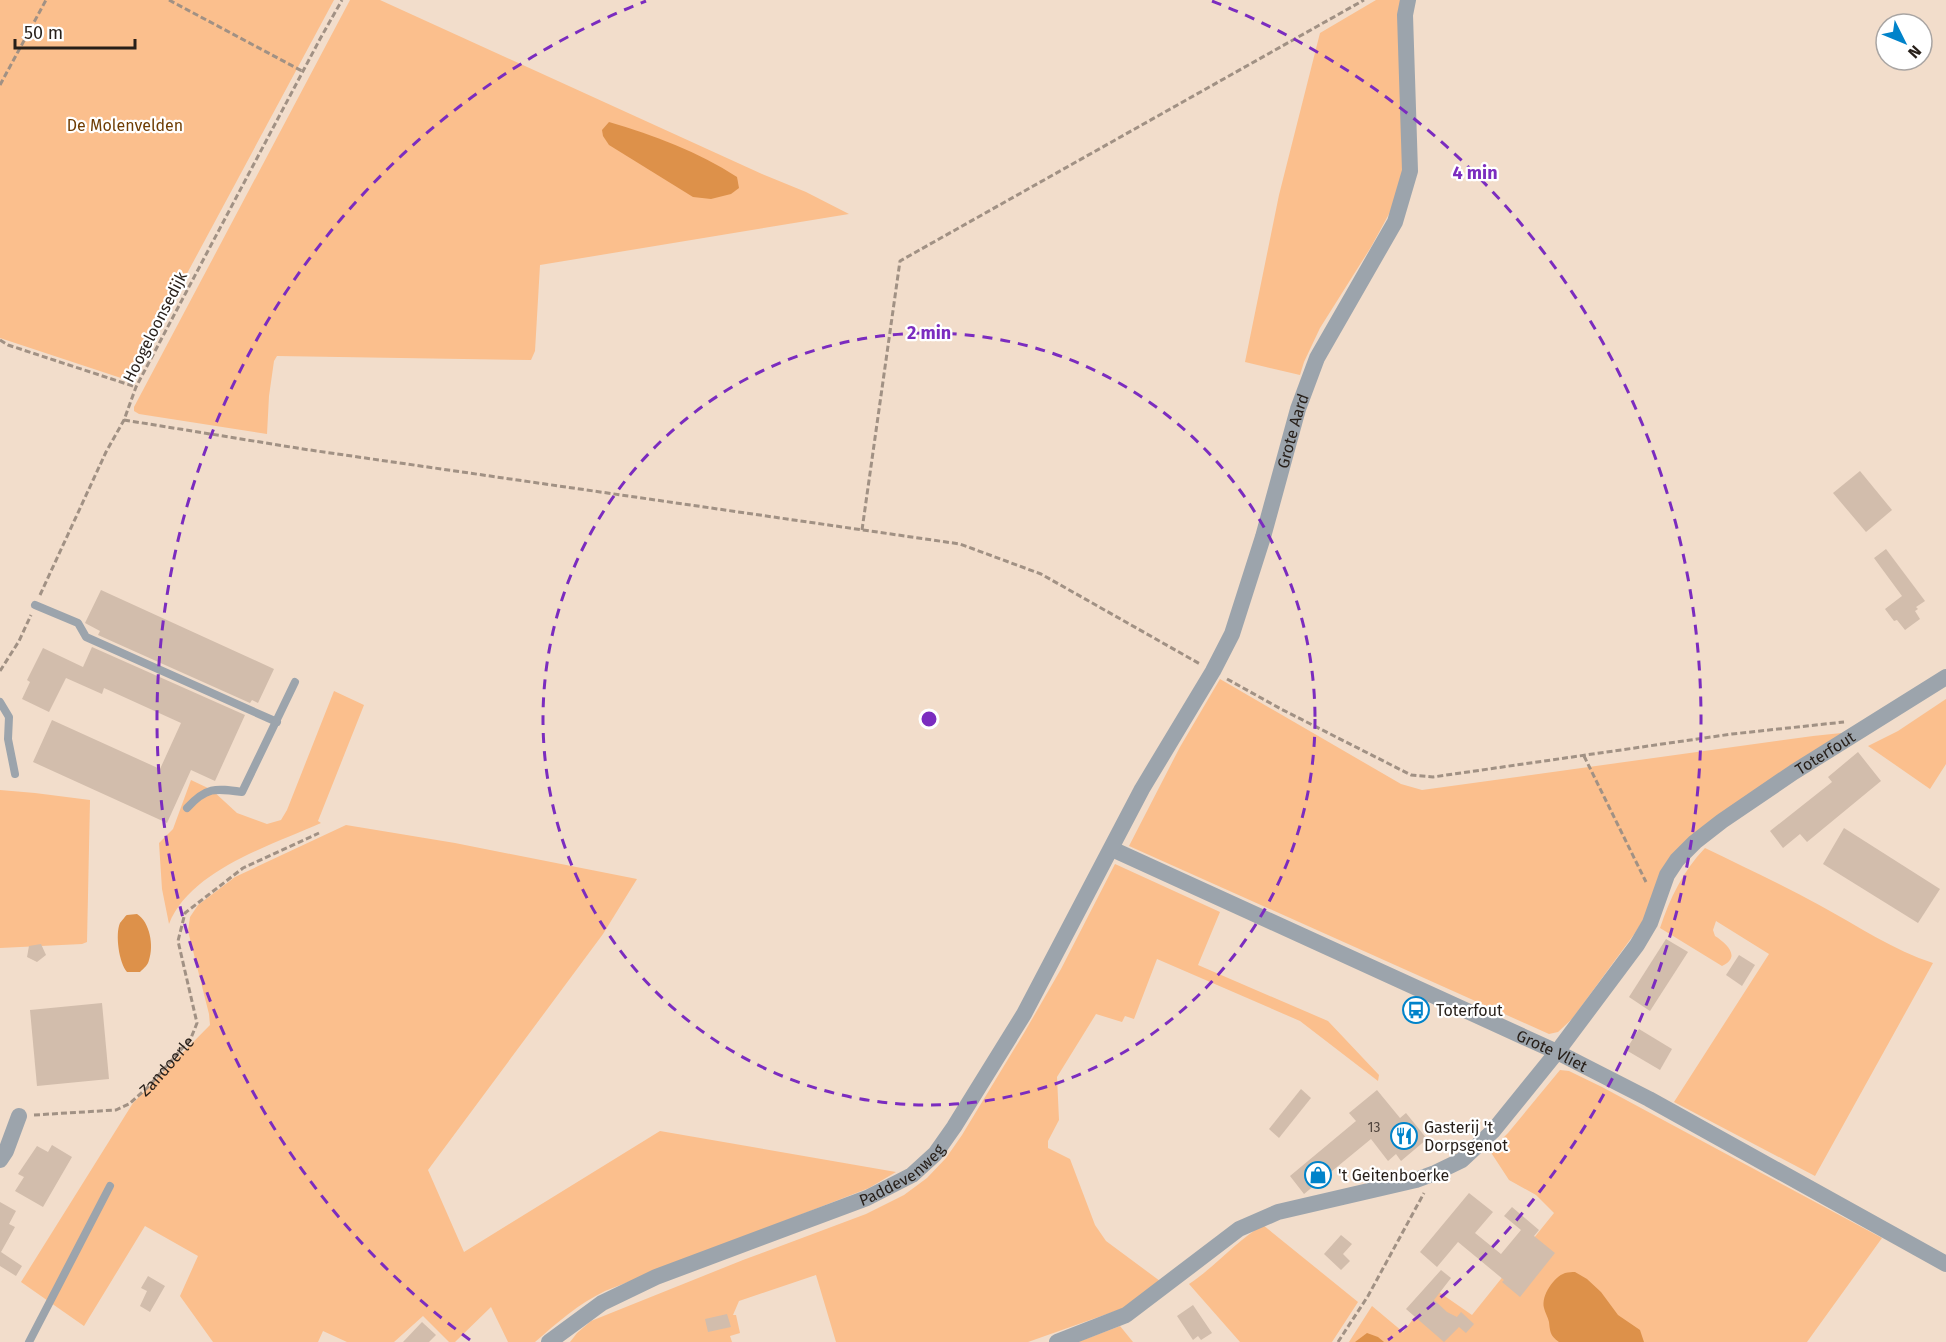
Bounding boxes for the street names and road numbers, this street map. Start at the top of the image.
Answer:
street label: Hoogeloonsedijk [119,268,192,386]
street label: Grote Aard [1273,391,1312,470]
street label: Toterfout [1792,727,1859,778]
street label: Grote Vliet [1514,1025,1591,1076]
street label: Zandoerle [135,1032,198,1100]
street label: Paddevenweg [856,1140,949,1210]

